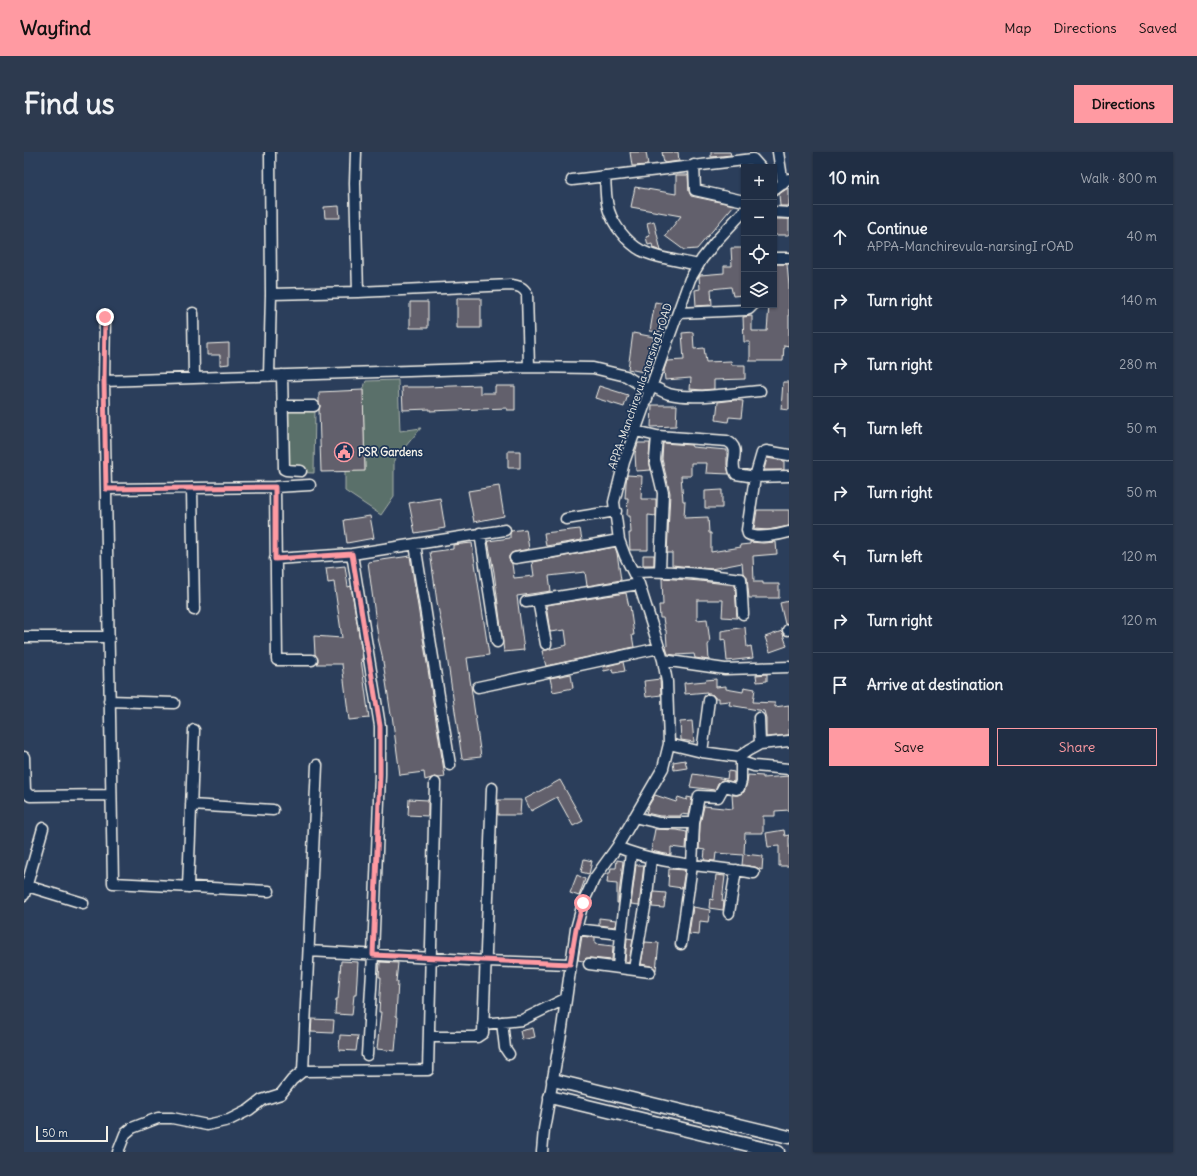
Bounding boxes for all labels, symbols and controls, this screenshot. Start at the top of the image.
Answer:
text: Wayfind [20,16,91,40]
text: Map [1004,19,1031,37]
text: Directions [1053,19,1117,37]
text: Saved [1139,19,1177,37]
button: Directions [1074,85,1173,123]
text: Find us [24,86,115,122]
map controls [741,164,777,308]
button: + [741,164,777,200]
text: 10 min [829,167,880,189]
text: Walk · 800 m [1080,170,1157,187]
button: − [741,200,777,236]
text: Continue [867,219,928,238]
icon: ahead [829,226,851,248]
text: 40 m [1126,228,1157,245]
button: locate [741,236,777,272]
text: APPA-Manchirevula-narsingI rOAD [867,238,1074,255]
button: layers [741,272,777,308]
icon: right [829,290,851,312]
text: Turn right [867,291,932,310]
text: 140 m [1121,292,1157,309]
street label: APPA-Manchirevula-narsingI rOAD [605,301,675,471]
route end [96,308,114,326]
icon: right [829,354,851,376]
text: Turn right [867,355,932,374]
text: 280 m [1119,356,1157,373]
icon: left [829,418,851,440]
text: Turn left [867,419,922,438]
text: 50 m [1126,420,1157,437]
public building icon: PSR Gardens [333,441,355,463]
place label: PSR Gardens [358,445,423,459]
icon: right [829,482,851,504]
text: Turn right [867,483,932,502]
text: 50 m [1126,484,1157,501]
icon: left [829,546,851,568]
text: Turn left [867,547,922,566]
text: 120 m [1122,548,1157,565]
icon: right [829,610,851,632]
text: Turn right [867,611,932,630]
text: 120 m [1122,612,1157,629]
icon: arrive [829,674,851,696]
text: Arrive at destination [867,675,1003,694]
button: Save [829,728,989,766]
button: Share [997,728,1157,766]
route start [574,894,592,912]
scale bar [36,1124,108,1143]
text: 50 m [42,1126,68,1140]

